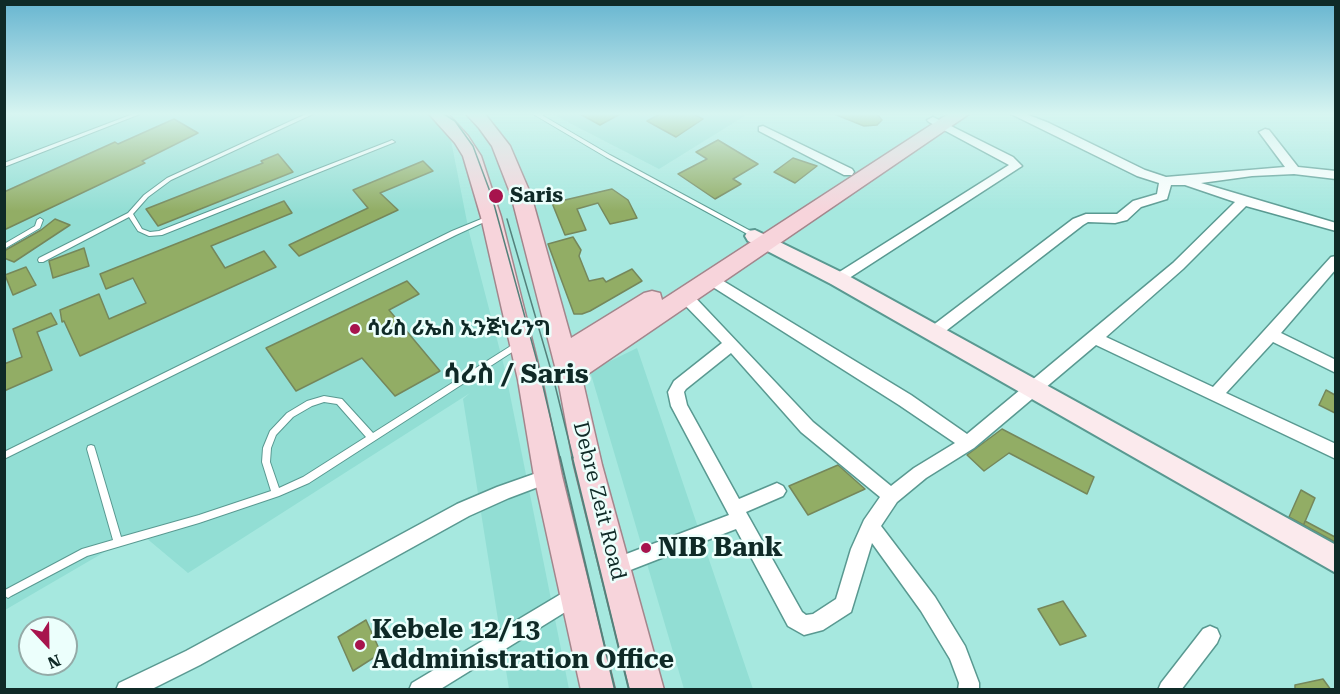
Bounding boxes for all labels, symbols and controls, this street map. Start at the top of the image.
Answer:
place label: Saris [510,183,563,209]
marker: Saris [487,187,505,205]
place label: ሳሪስ ሪኤስ ኢንጅነሪንግ [367,316,551,342]
marker: ሳሪስ ሪኤስ ኢንጅነሪንግ [348,322,362,336]
district label: ሳሪስ / Saris [443,359,589,391]
street label: Debre Zeit Road [567,419,631,583]
place label: NIB Bank [658,532,783,564]
marker: NIB Bank [639,541,653,555]
place label: Kebele 12/13 Addministration Office [372,614,674,676]
north arrow [18,616,78,676]
marker: Kebele 12/13 Addministration Office [353,638,367,652]
text: N [45,650,63,672]

